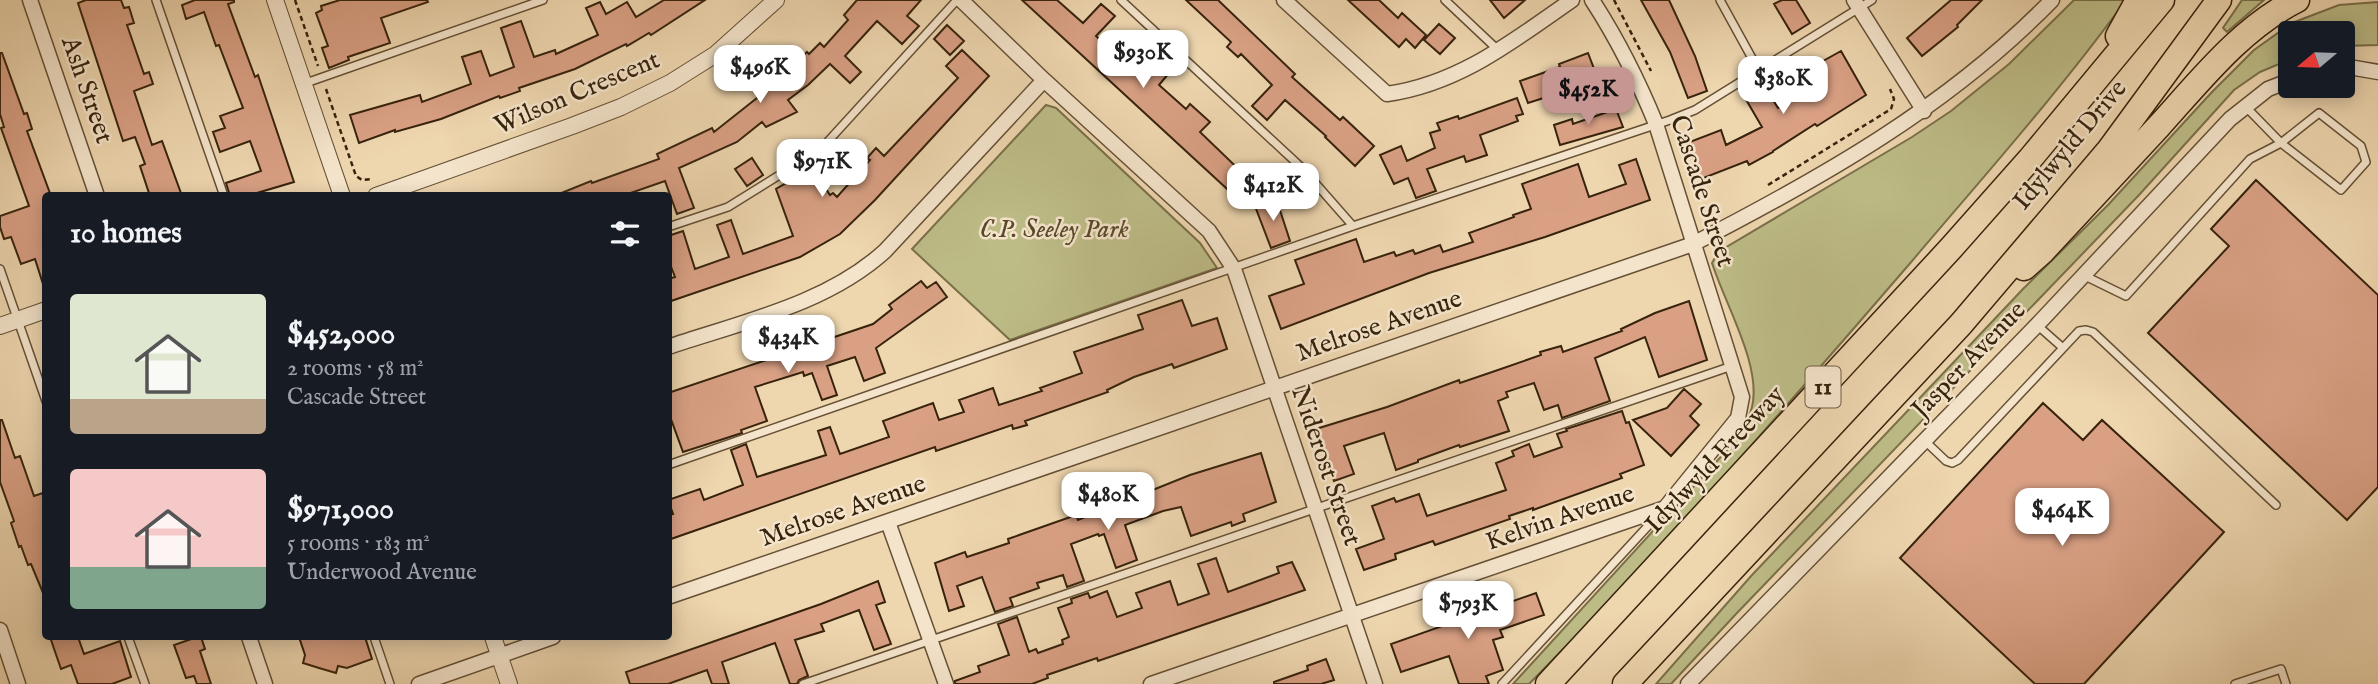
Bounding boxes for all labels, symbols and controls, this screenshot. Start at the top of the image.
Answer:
north arrow [2278,21,2356,98]
map controls [2278,21,2355,98]
street label: Ash Street [53,31,121,148]
pin: $930K [1094,31,1192,90]
text: $930K [1113,38,1173,67]
street label: Wilson Crescent [489,43,665,143]
pin: $496K [711,46,809,105]
text: $496K [730,53,790,82]
pin: $380K [1734,57,1832,116]
text: $380K [1754,64,1812,93]
pin: $452K [1539,68,1637,127]
street label: Idylwyld Drive [2006,73,2134,217]
text: $452K [1558,75,1618,104]
street label: Cascade Street [1662,111,1742,271]
pin: $971K [773,140,871,199]
text: $971K [793,147,851,176]
pin: $412K [1224,164,1322,223]
text: $412K [1243,171,1303,200]
park label: C.P. Seeley Park [979,213,1129,246]
text: 10 homes [70,215,182,253]
icon: filters [606,215,644,253]
street label: Melrose Avenue [1292,282,1466,370]
street label: Jasper Avenue [1903,294,2033,428]
text: $452,000 [287,316,395,354]
pin: $434K [739,316,837,375]
icon: home [126,322,210,406]
text: $434K [758,323,818,352]
text: 2 rooms · 58 m² [287,354,424,383]
road number: 11 [1806,366,1840,408]
street label: Idylwyld Freeway [1638,379,1792,541]
street label: Niderost Street [1283,382,1369,550]
text: Cascade Street [287,383,426,412]
street label: Melrose Avenue [756,467,930,555]
pin: $480K [1059,472,1157,532]
street label: Kelvin Avenue [1481,477,1639,559]
text: $480K [1078,480,1138,509]
pin: $464K [2013,489,2111,548]
text: $971,000 [287,491,394,529]
text: $464K [2031,496,2093,525]
icon: home [126,497,210,581]
text: 5 rooms · 183 m² [287,529,430,558]
text: Underwood Avenue [287,558,477,587]
pin: $793K [1419,582,1517,641]
text: $793K [1439,589,1497,618]

